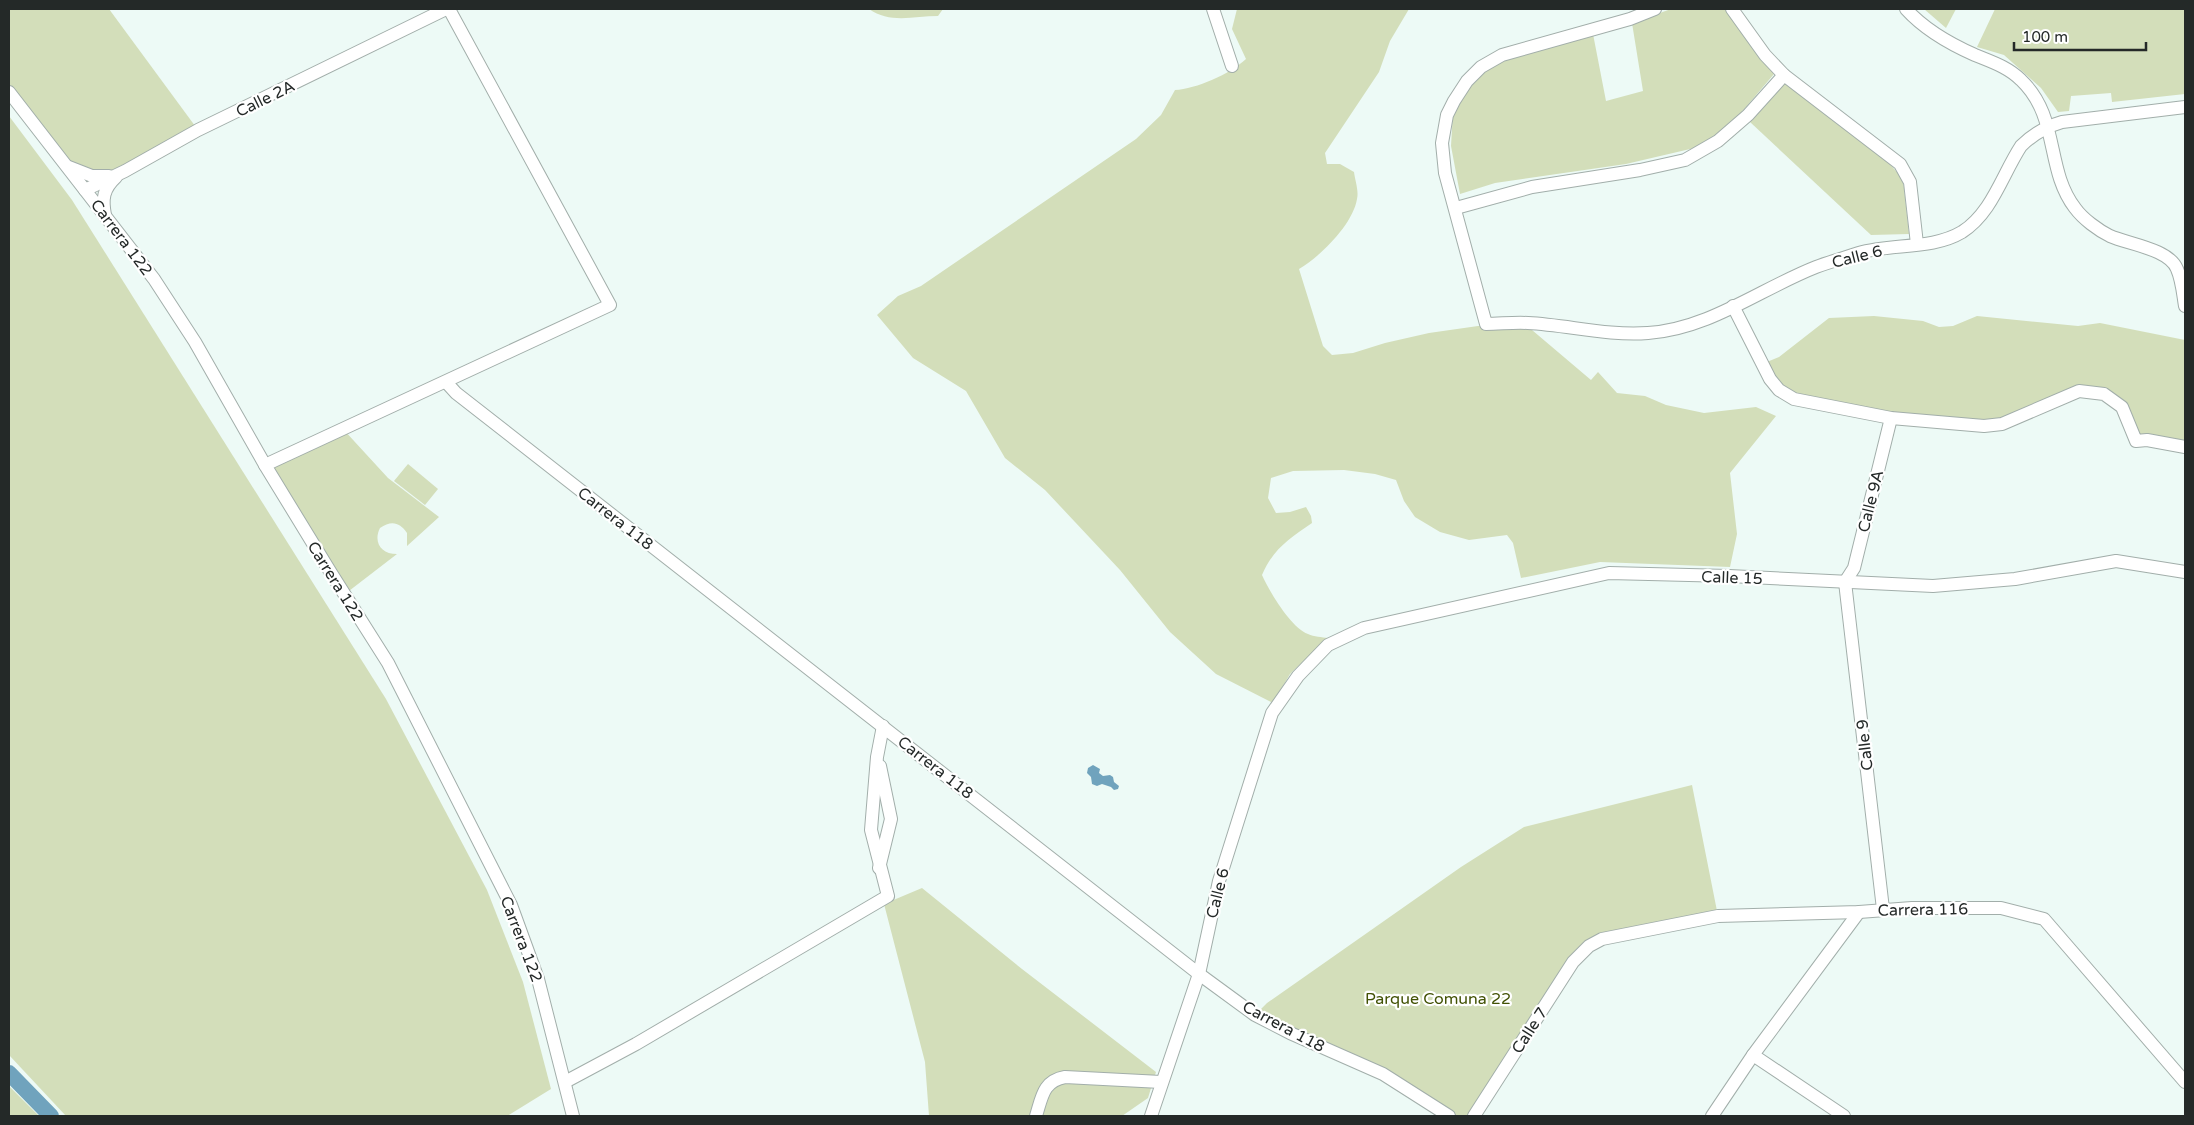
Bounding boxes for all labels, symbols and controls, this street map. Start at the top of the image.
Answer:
scale bar [2014,20,2146,52]
text: 100 m [2022,28,2068,46]
street label: Calle 2A [233,76,298,122]
street label: Carrera 122 [86,195,156,280]
street label: Calle 6 [1830,241,1885,273]
street label: Calle 9A [1854,468,1888,534]
street label: Carrera 118 [574,483,657,555]
street label: Carrera 122 [303,538,368,625]
street label: Calle 15 [1701,567,1763,589]
street label: Calle 9 [1852,718,1878,771]
street label: Carrera 118 [894,732,977,804]
street label: Calle 6 [1202,866,1234,921]
street label: Carrera 122 [495,893,547,985]
street label: Carrera 116 [1878,899,1968,921]
park label: Parque Comuna 22 [1365,989,1511,1009]
street label: Carrera 118 [1239,997,1328,1057]
street label: Calle 7 [1507,1004,1552,1058]

